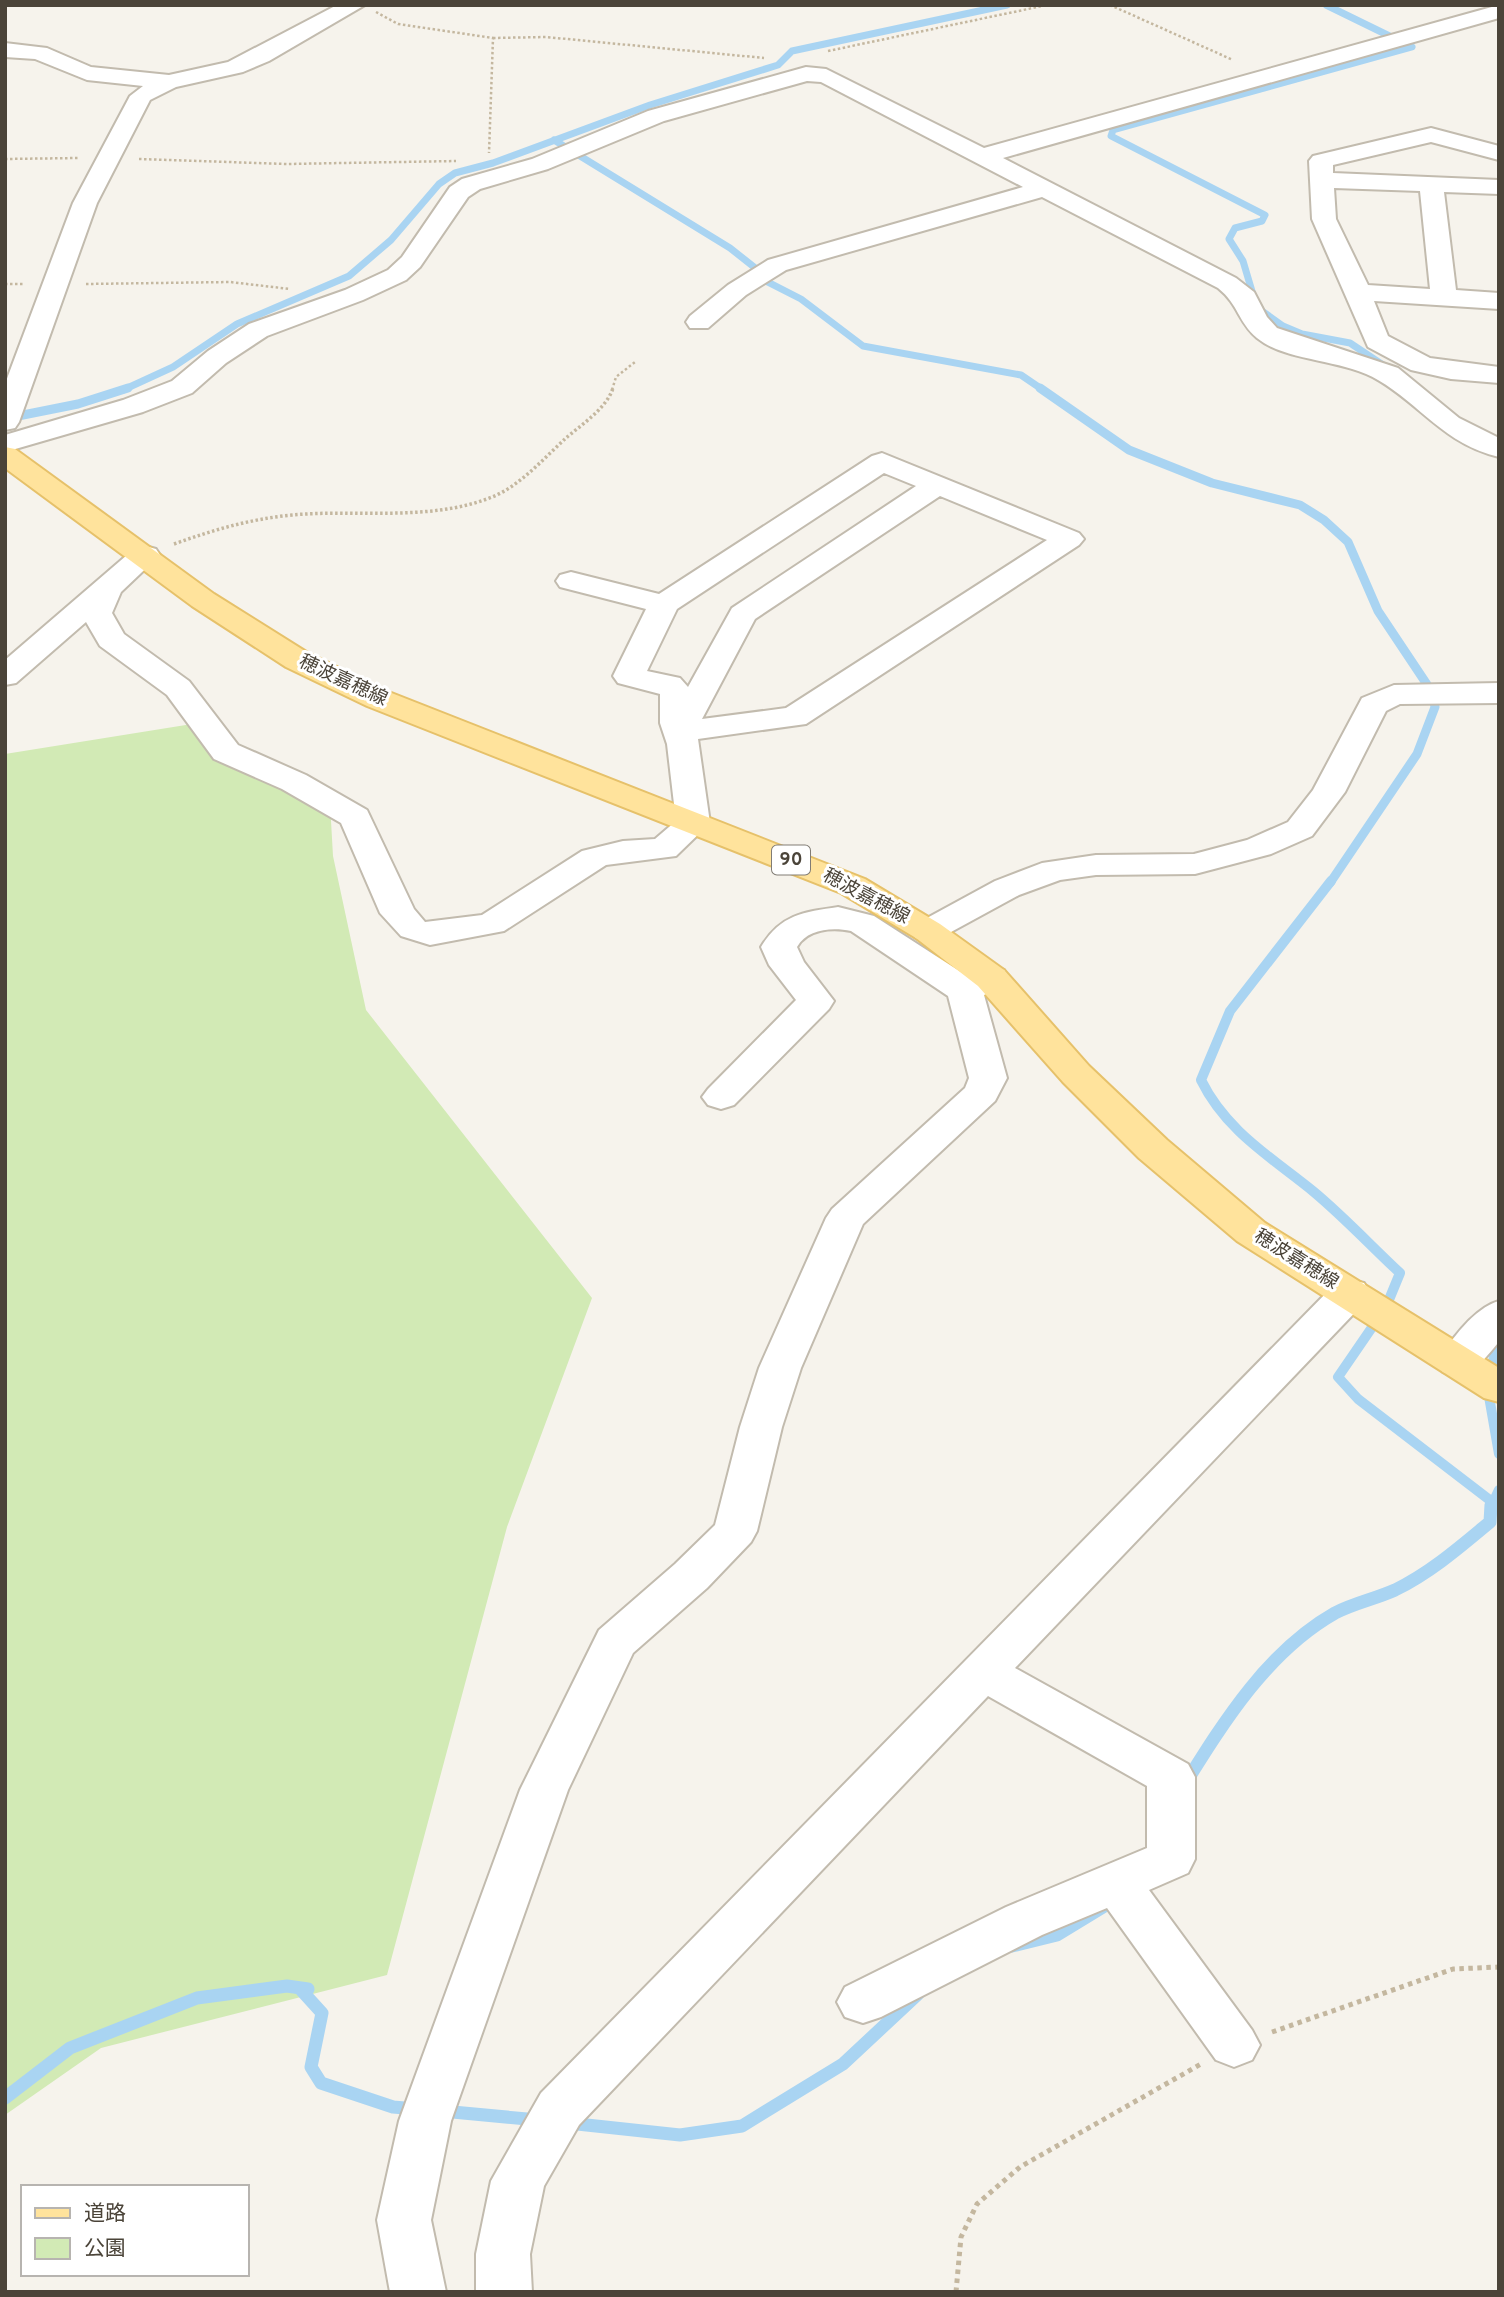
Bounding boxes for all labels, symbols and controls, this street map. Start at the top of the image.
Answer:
street label: 穂波嘉穂線 [295,650,391,712]
road number: 90 [772,846,810,874]
street label: 穂波嘉穂線 [818,864,914,930]
street label: 穂波嘉穂線 [1249,1225,1343,1295]
legend [21,2185,248,2276]
text: 道路 [84,2201,126,2228]
text: 公園 [84,2236,126,2263]

